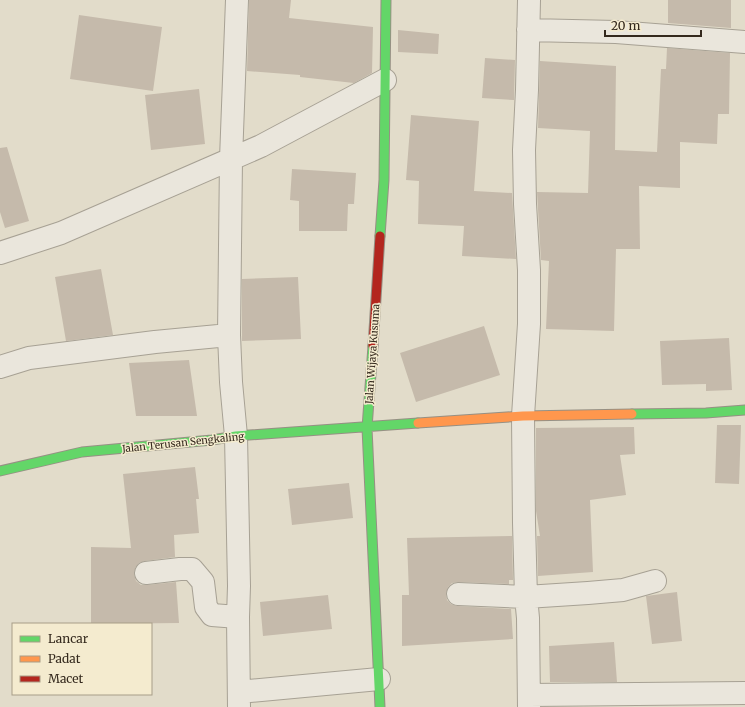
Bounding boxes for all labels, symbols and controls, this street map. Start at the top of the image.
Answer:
scale bar [605,12,701,38]
text: 20 m [611,18,640,33]
street label: Jalan Wijaya Kusuma [362,303,383,406]
street label: Jalan Terusan Sengkaling [120,430,245,455]
legend [12,623,152,695]
text: Lancar [48,631,89,646]
text: Padat [48,651,81,666]
text: Macet [48,671,84,686]

